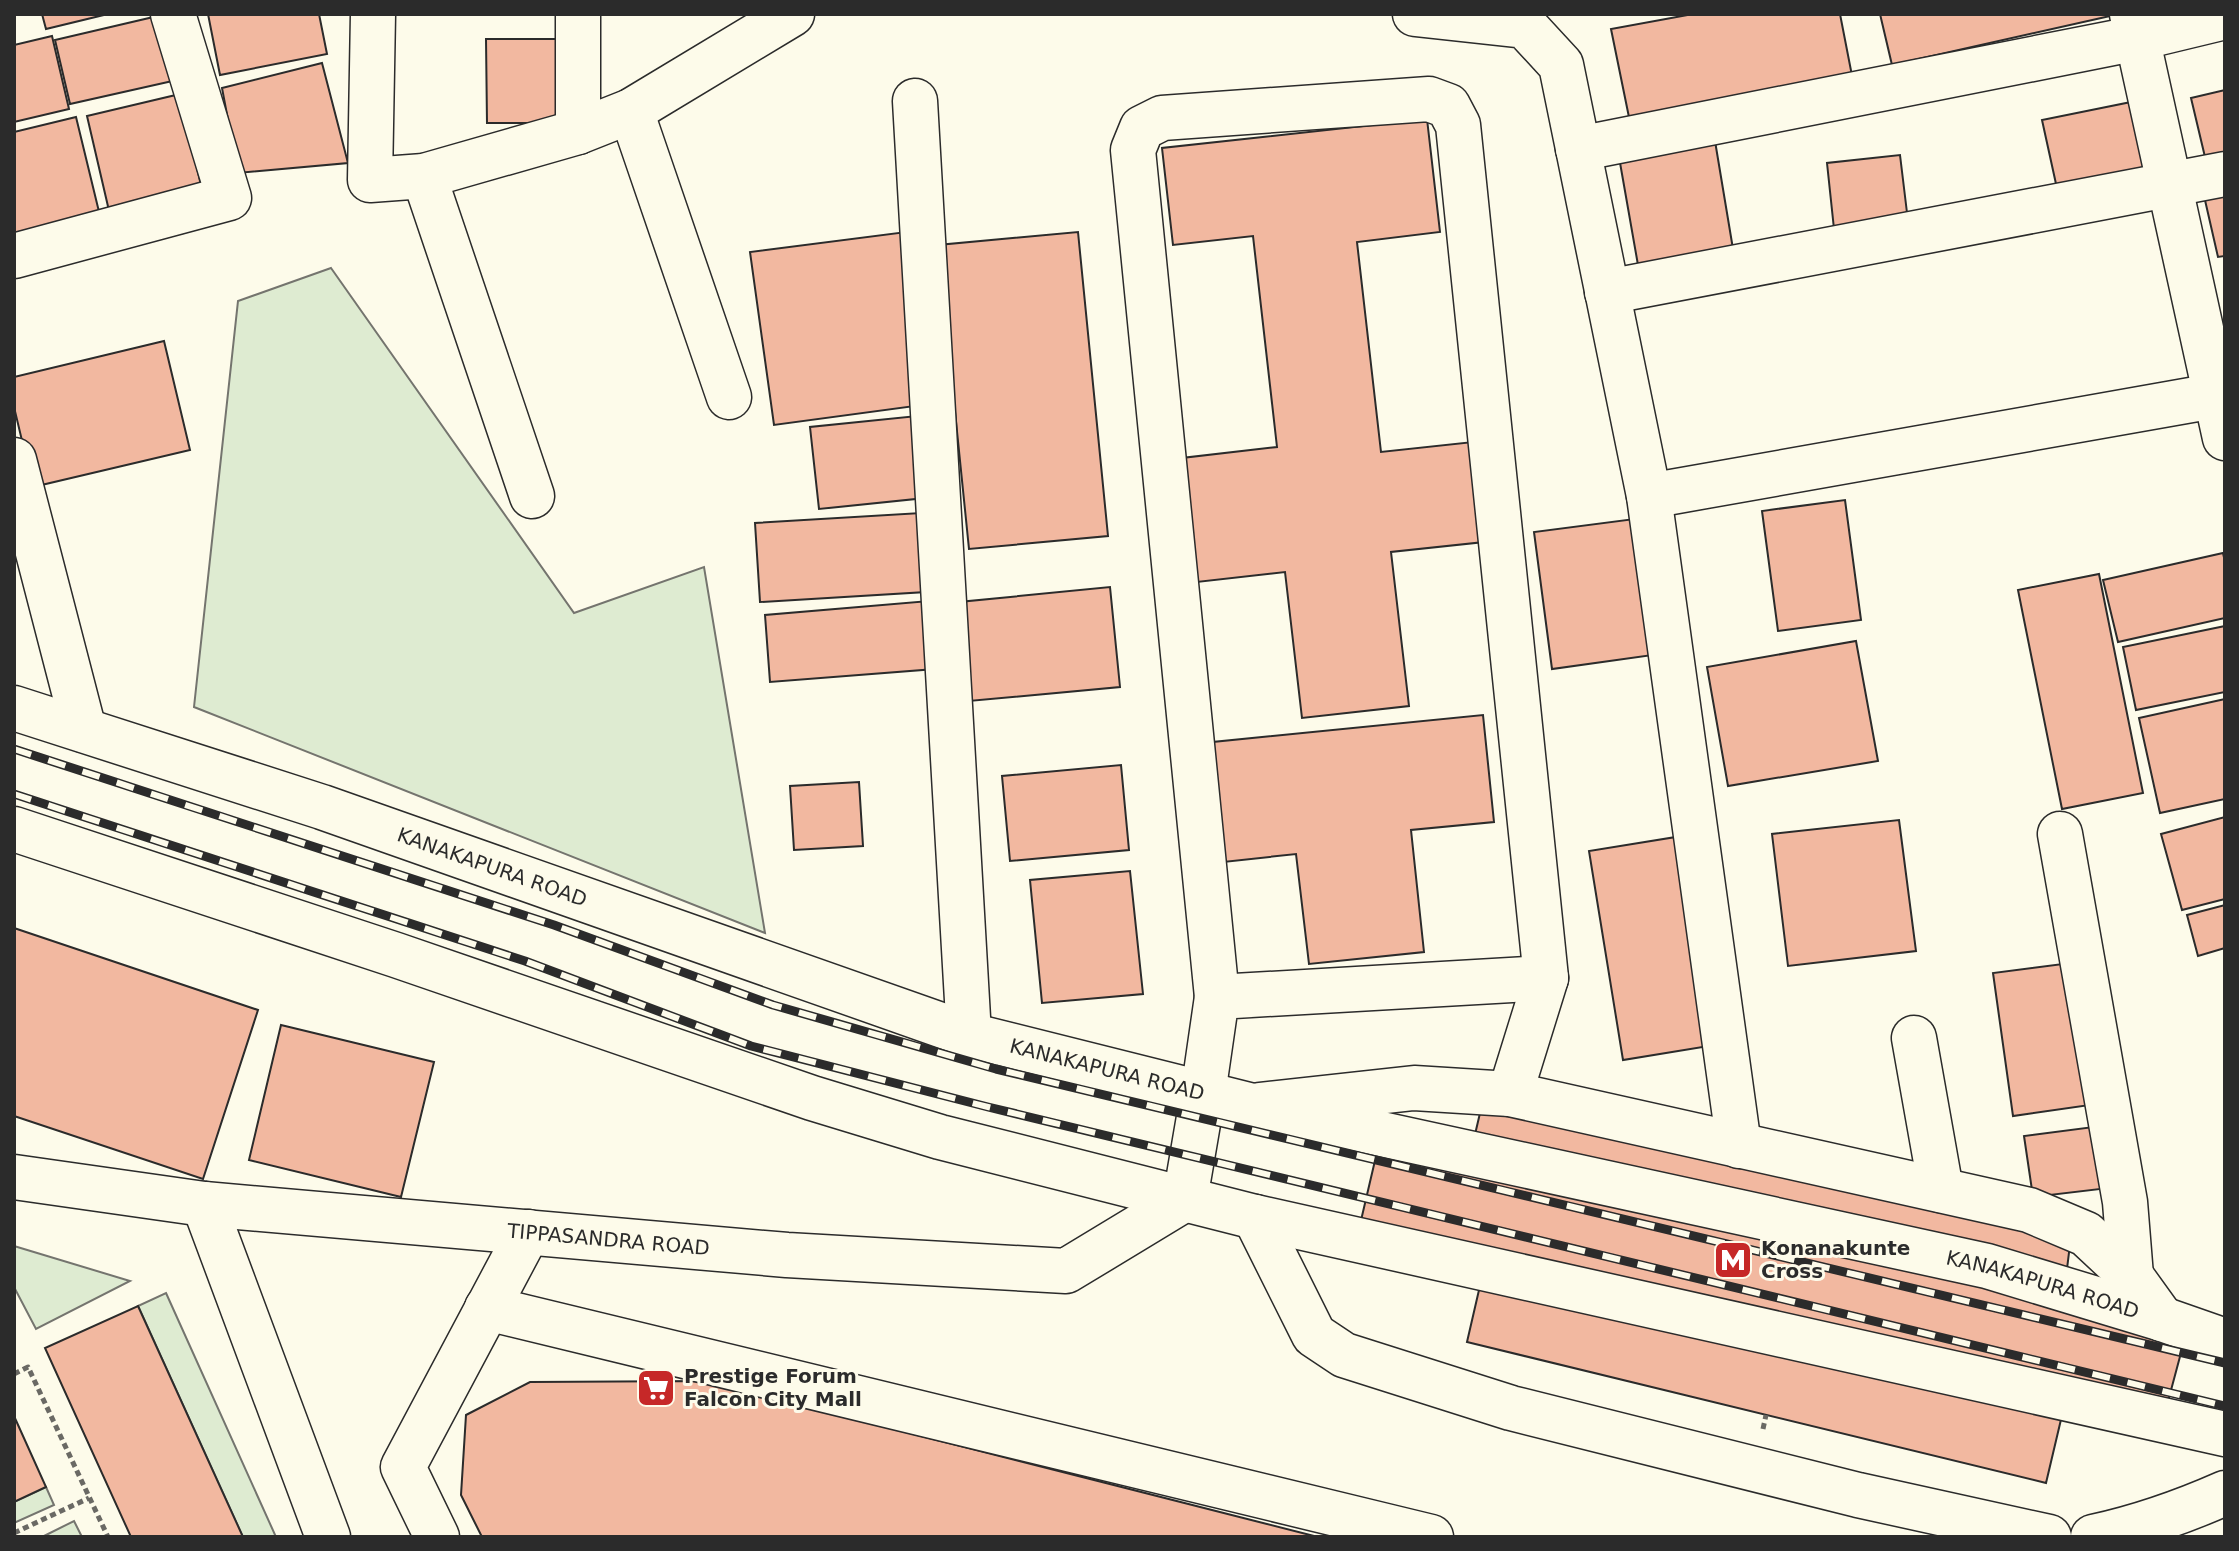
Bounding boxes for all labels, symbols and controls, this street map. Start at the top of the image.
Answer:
street label: KANAKAPURA ROAD [394,822,590,912]
street label: KANAKAPURA ROAD [1007,1034,1207,1105]
street label: TIPPASANDRA ROAD [505,1218,711,1260]
place label: Konanakunte Cross [1761,1236,1910,1283]
metro station icon: Konanakunte Cross [1712,1239,1754,1281]
street label: KANAKAPURA ROAD [1944,1245,2142,1323]
place label: Prestige Forum Falcon City Mall [684,1364,862,1411]
supermarket icon: Prestige Forum Falcon City Mall [635,1367,677,1409]

